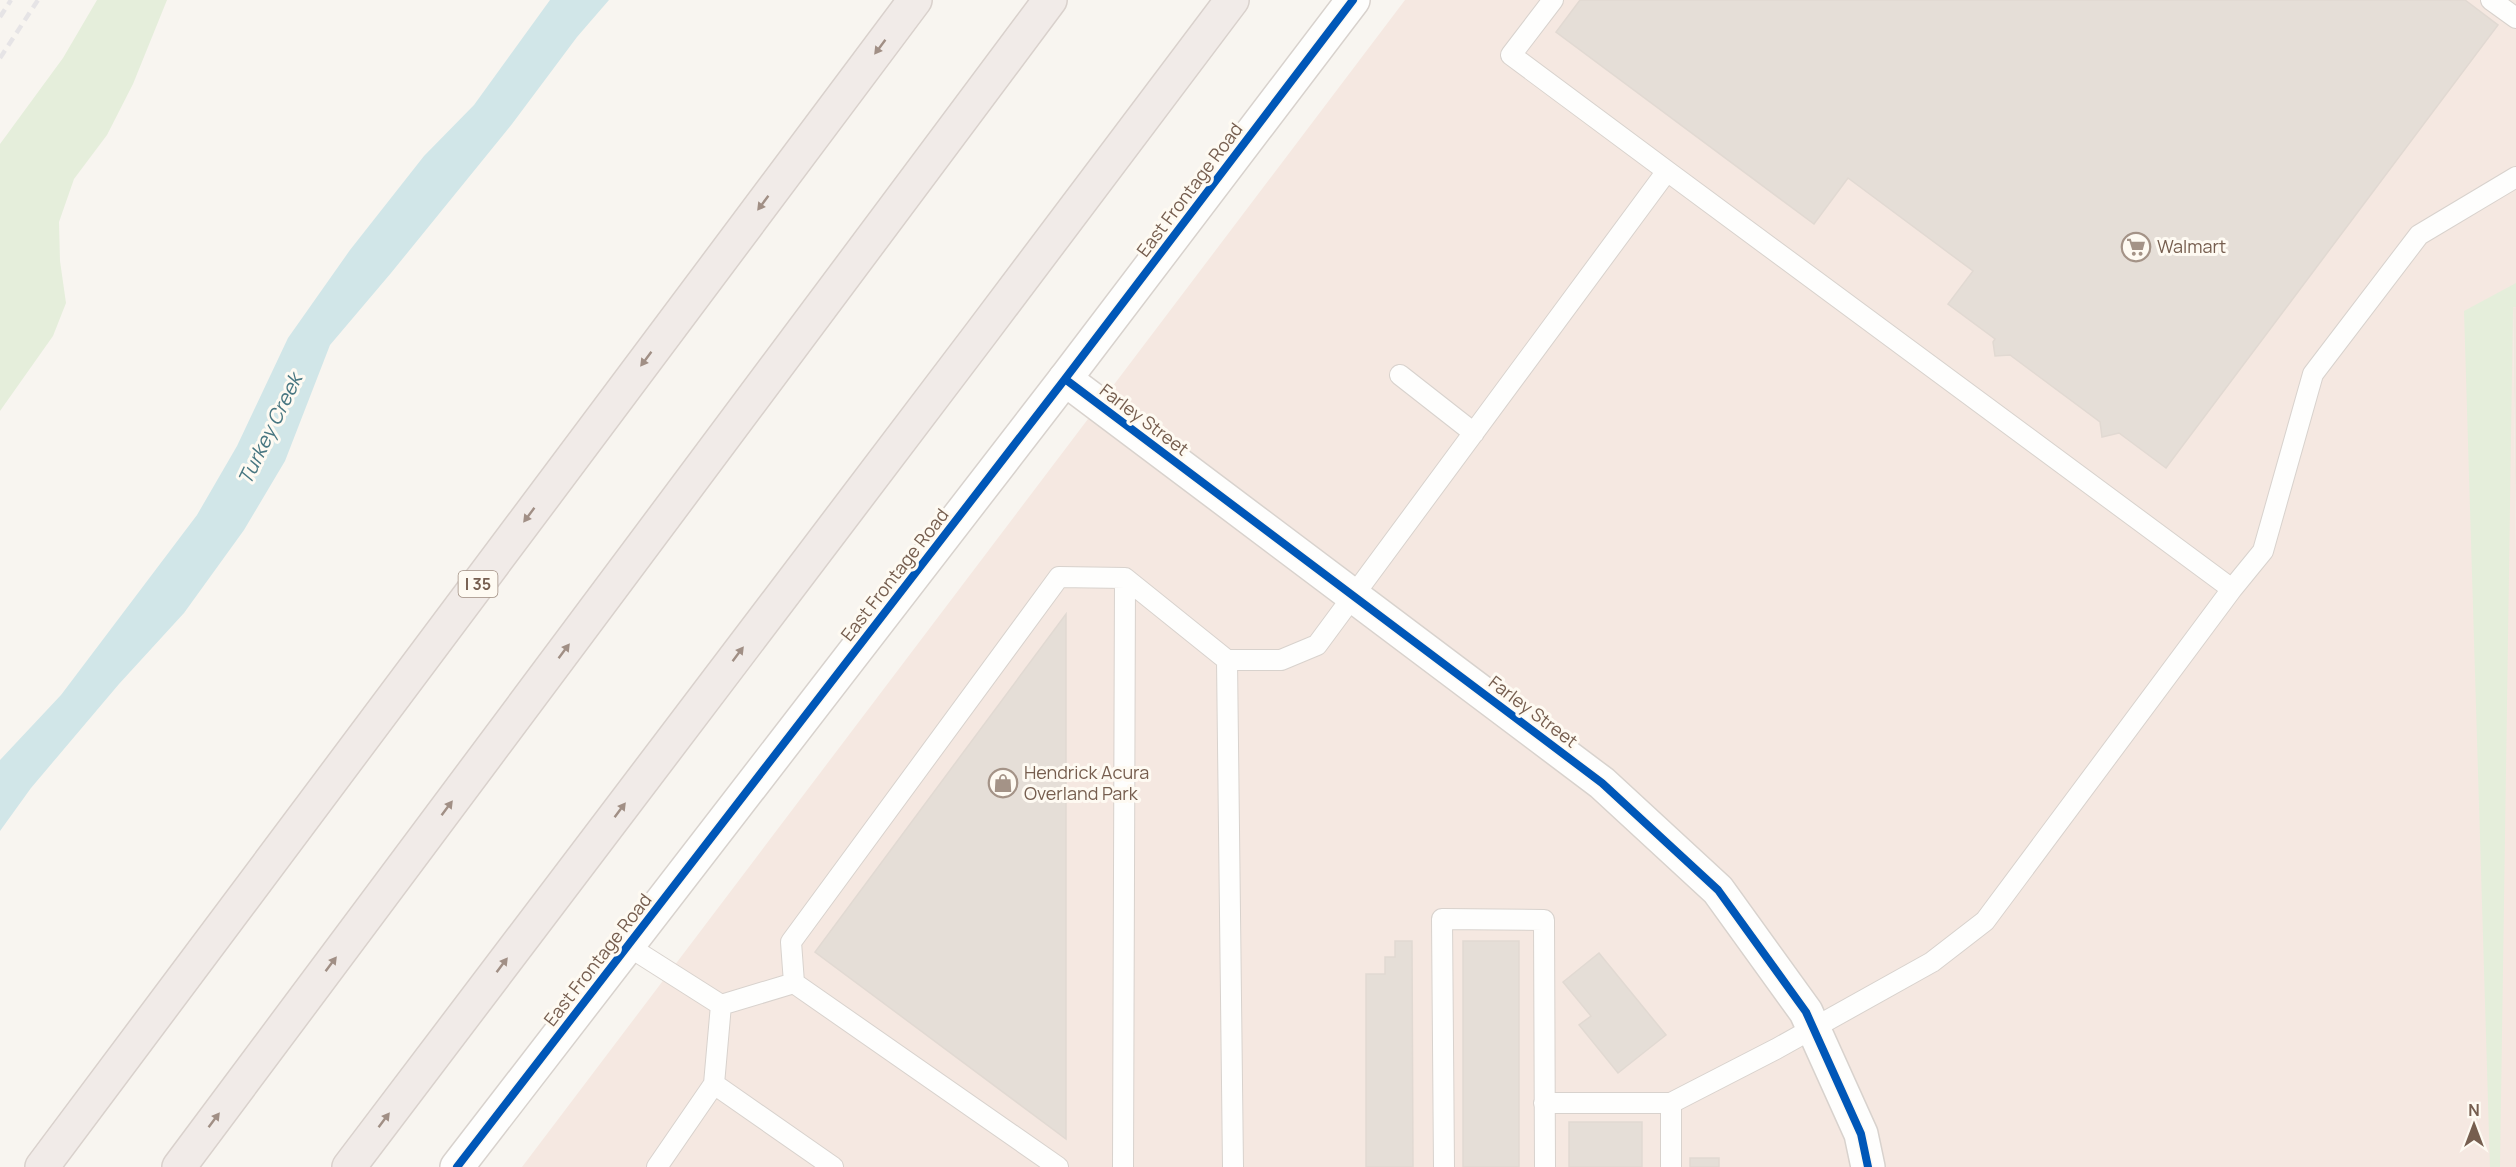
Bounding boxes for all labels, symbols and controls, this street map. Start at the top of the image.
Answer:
one-way arrow [874,39,886,54]
street label: East Frontage Road [1131,118,1247,261]
one-way arrow [757,195,769,211]
supermarket icon: Walmart [2120,231,2152,263]
place label: Walmart [2157,234,2226,258]
one-way arrow [640,351,652,367]
water label: Turkey Creek [231,366,309,489]
street label: Farley Street [1095,378,1194,461]
street label: East Frontage Road [835,503,954,646]
one-way arrow [524,508,536,523]
road number: I 35 [458,571,498,597]
one-way arrow [558,644,570,660]
one-way arrow [732,647,744,663]
street label: Farley Street [1484,670,1583,753]
place label: Hendrick Acura Overland Park [1024,760,1149,805]
shop icon: Hendrick Acura Overland Park [987,767,1019,799]
one-way arrow [441,800,453,815]
one-way arrow [614,802,626,818]
street label: East Frontage Road [538,888,657,1031]
one-way arrow [324,956,336,971]
one-way arrow [496,957,508,973]
north arrow [2444,1095,2504,1155]
text: N [2468,1099,2480,1121]
one-way arrow [208,1113,220,1129]
one-way arrow [378,1113,390,1128]

